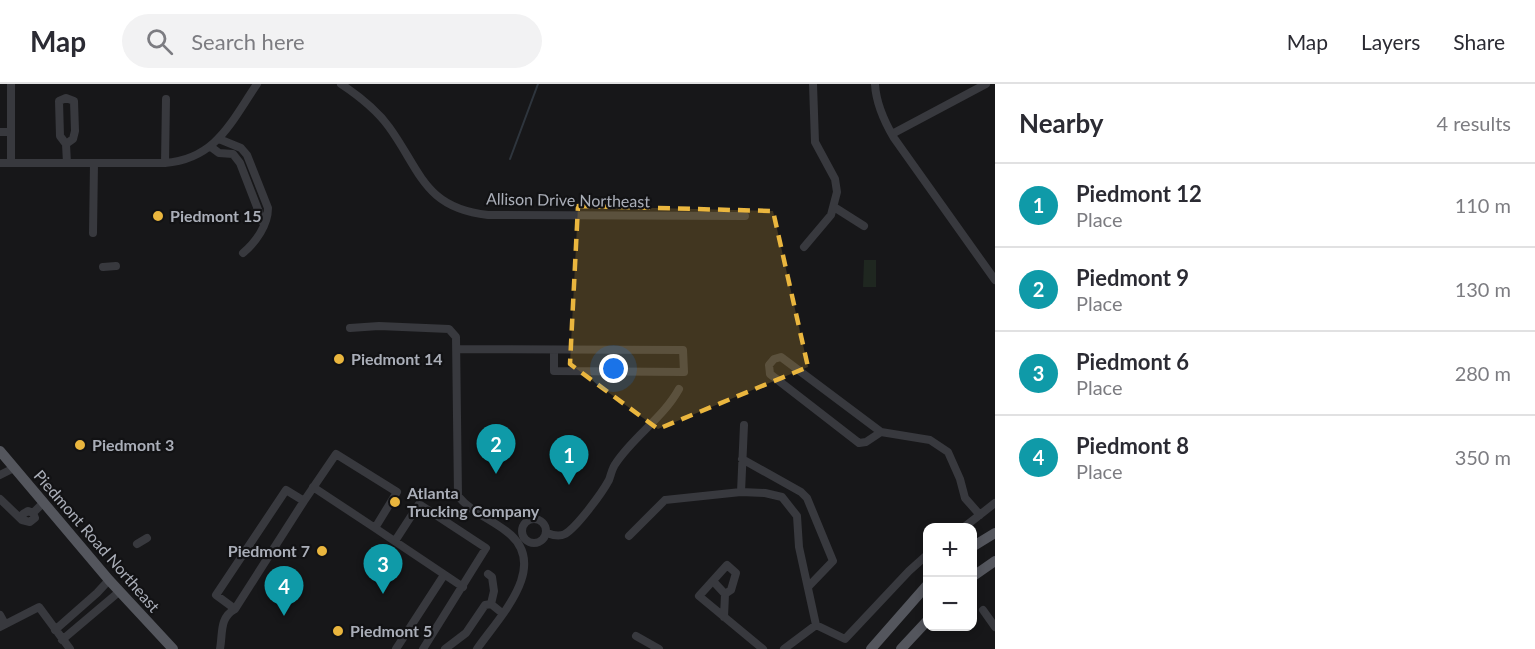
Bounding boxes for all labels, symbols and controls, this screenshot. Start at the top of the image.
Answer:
search box [122,14,542,68]
text: Map [30,24,86,58]
icon: search [143,25,176,58]
text: Search here [191,28,305,55]
text: Map [1287,29,1328,54]
text: Layers [1361,29,1420,54]
text: Share [1453,29,1505,54]
text: Nearby [1019,107,1104,139]
text: 4 results [1436,111,1511,135]
text: Piedmont 12 [1076,180,1202,207]
street label: Allison Drive Northeast [486,189,650,210]
text: 1 [1033,193,1044,217]
text: 110 m [1455,193,1511,217]
place label: Piedmont 15 [170,206,261,225]
text: Place [1076,207,1123,231]
marker: Piedmont 15 [151,209,165,223]
text: Piedmont 9 [1076,264,1189,291]
text: 2 [1033,277,1044,301]
text: 130 m [1455,277,1511,301]
text: Place [1076,291,1123,315]
text: Piedmont 6 [1076,348,1189,375]
place label: Piedmont 14 [351,349,442,368]
marker: Piedmont 14 [332,352,346,366]
your location [599,354,628,383]
text: 3 [1033,361,1044,385]
text: 280 m [1455,361,1511,385]
text: Place [1076,375,1123,399]
pin: 2 [476,424,516,474]
text: Piedmont 8 [1076,432,1189,459]
place label: Piedmont 3 [92,435,174,454]
pin: 1 [550,436,588,485]
marker: Piedmont 3 [73,438,87,452]
text: 4 [1033,445,1044,469]
text: 350 m [1455,445,1511,469]
text: Place [1076,459,1123,483]
street label: Piedmont Road Northeast [31,466,164,616]
place label: Atlanta Trucking Company [406,483,540,520]
marker: Atlanta Trucking Company [388,495,402,509]
map controls [923,523,977,631]
button: + [923,523,977,577]
place label: Piedmont 7 [228,541,310,560]
marker: Piedmont 7 [315,544,329,558]
pin: 3 [364,544,403,594]
pin: 4 [264,566,304,616]
button: − [923,577,977,631]
place label: Piedmont 5 [350,621,432,640]
marker: Piedmont 5 [331,624,345,638]

